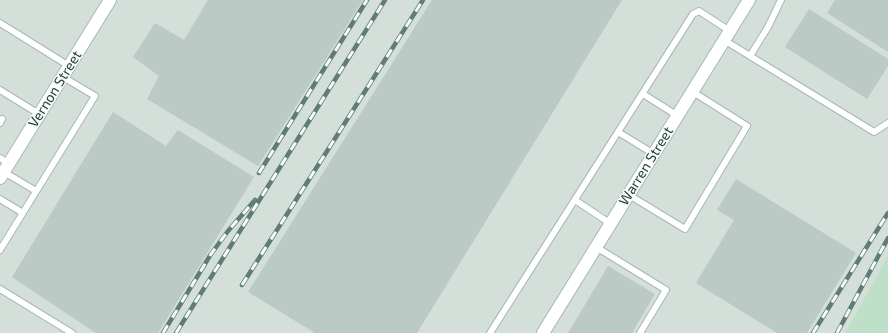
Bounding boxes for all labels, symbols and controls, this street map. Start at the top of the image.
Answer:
street label: Vernon Street [25,48,85,130]
street label: Warren Street [615,124,677,208]

